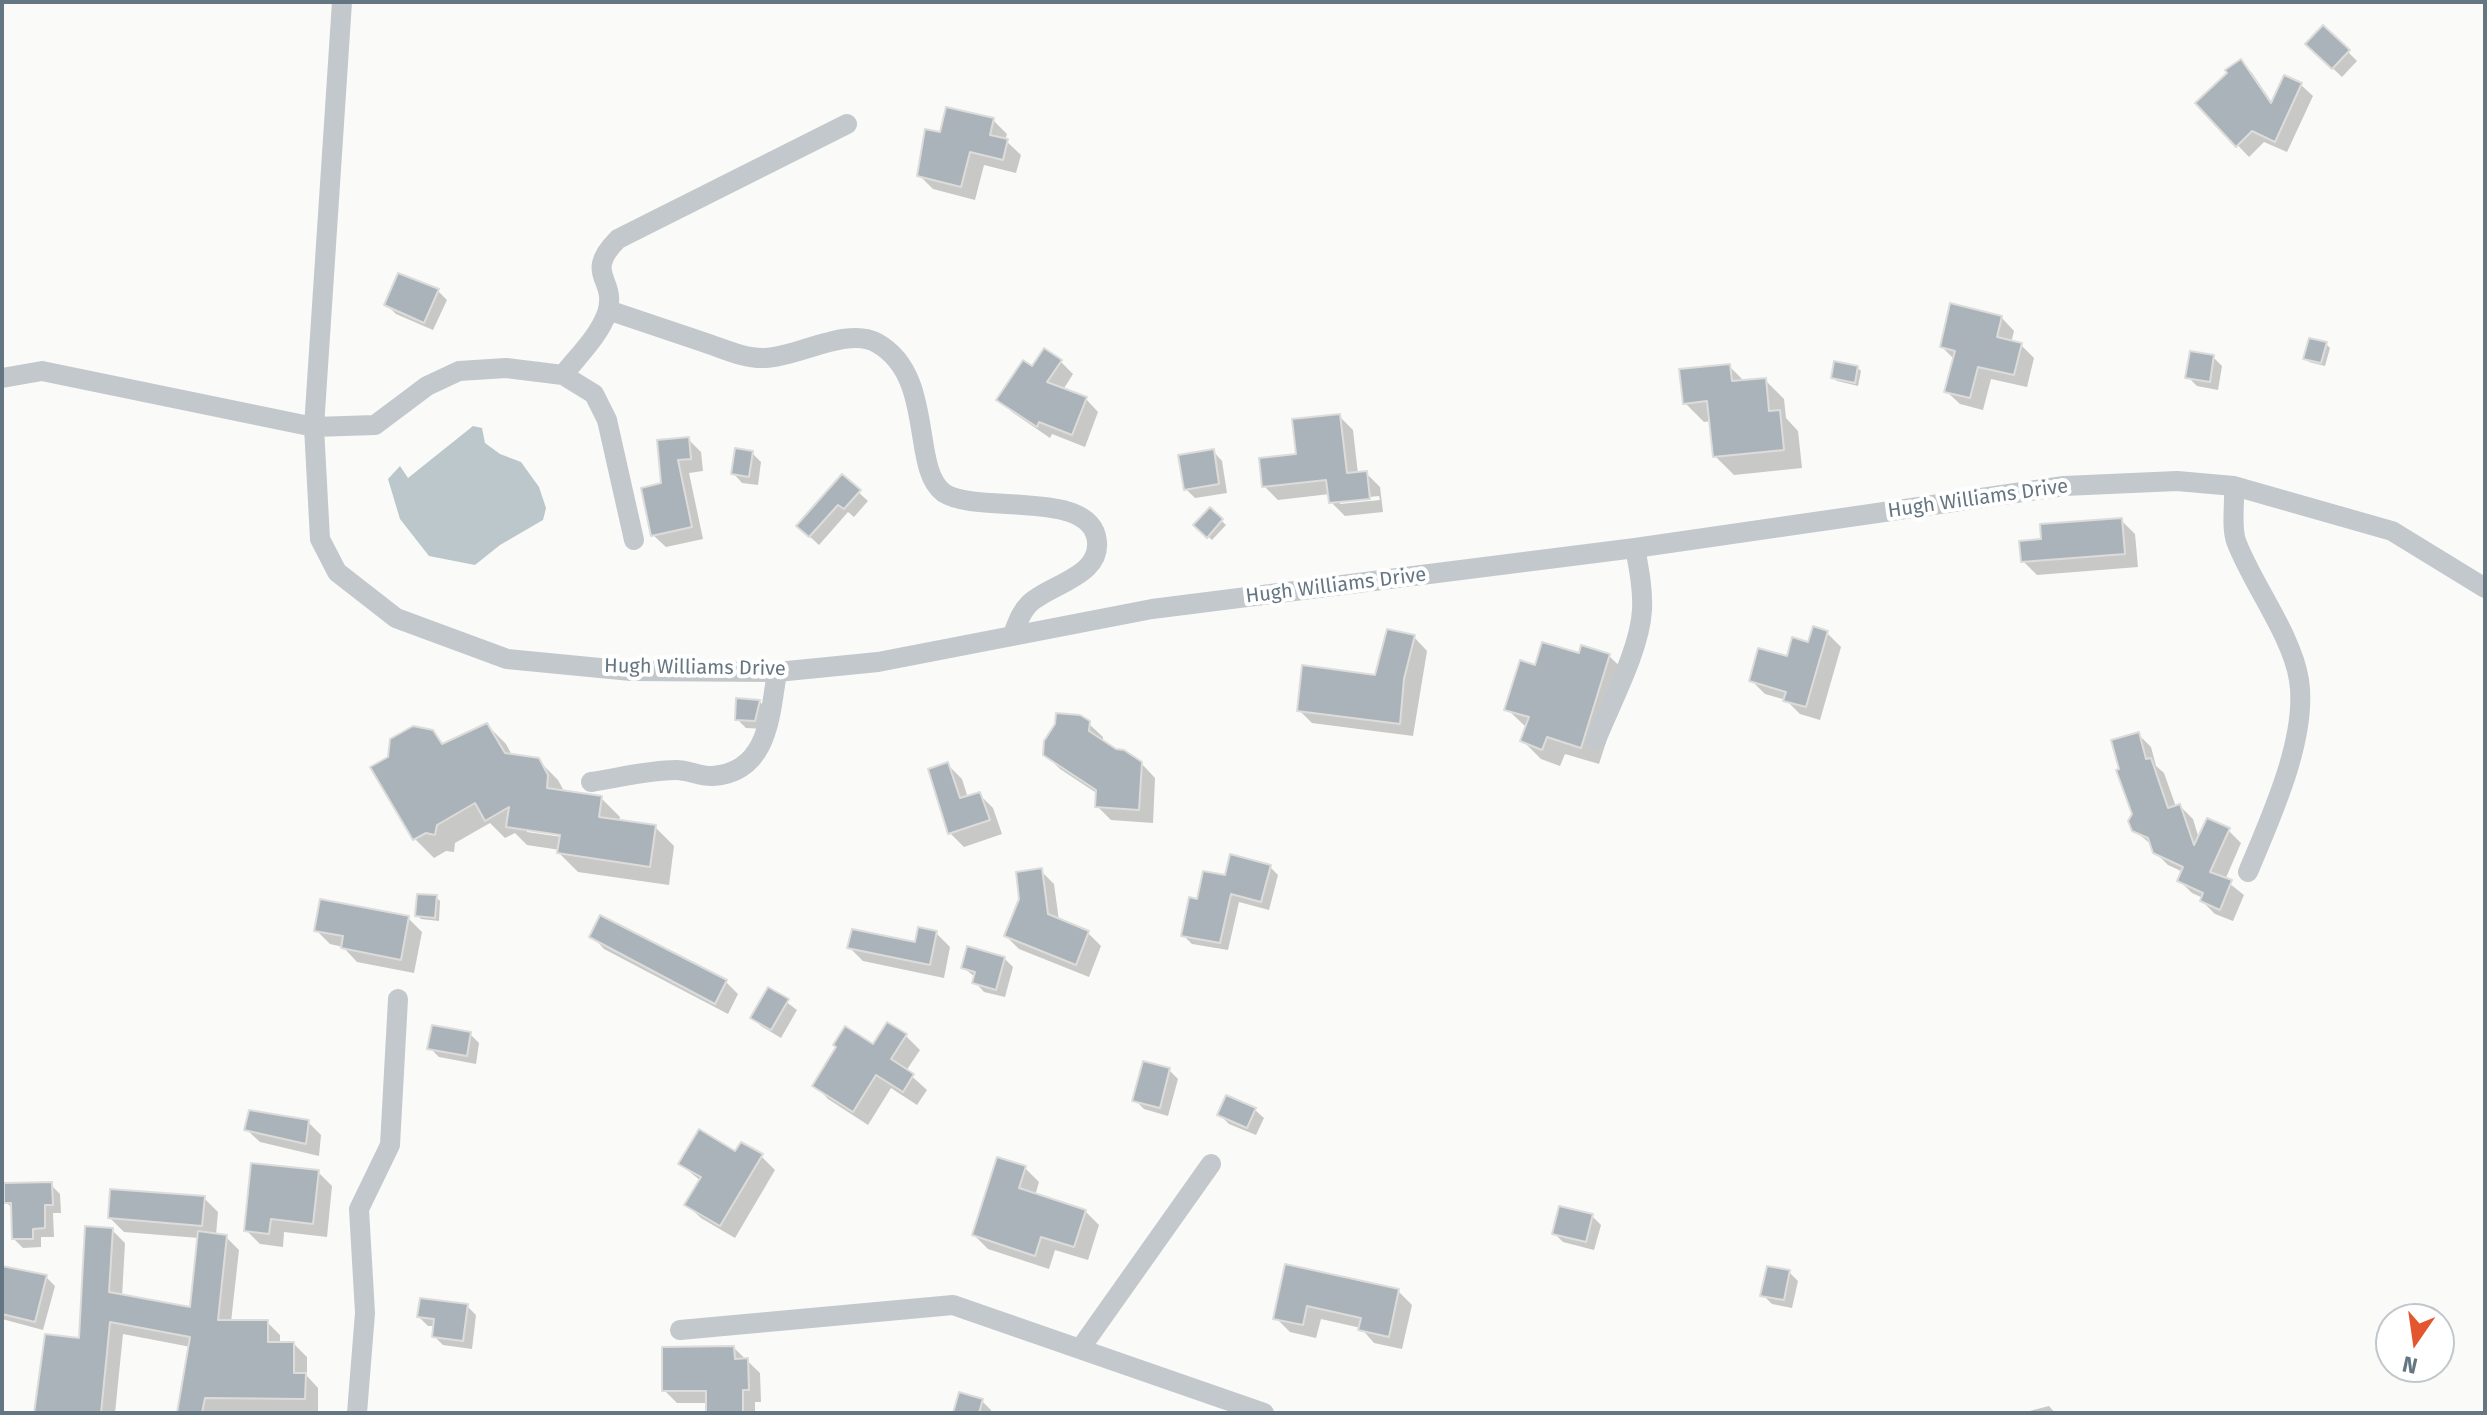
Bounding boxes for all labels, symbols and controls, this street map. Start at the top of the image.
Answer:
street label: Hugh Williams Drive [1886,474,2070,524]
street label: Hugh Williams Drive [1244,563,1428,609]
street label: Hugh Williams Drive [604,654,786,682]
north arrow [2375,1303,2455,1383]
text: N [2400,1350,2420,1380]

